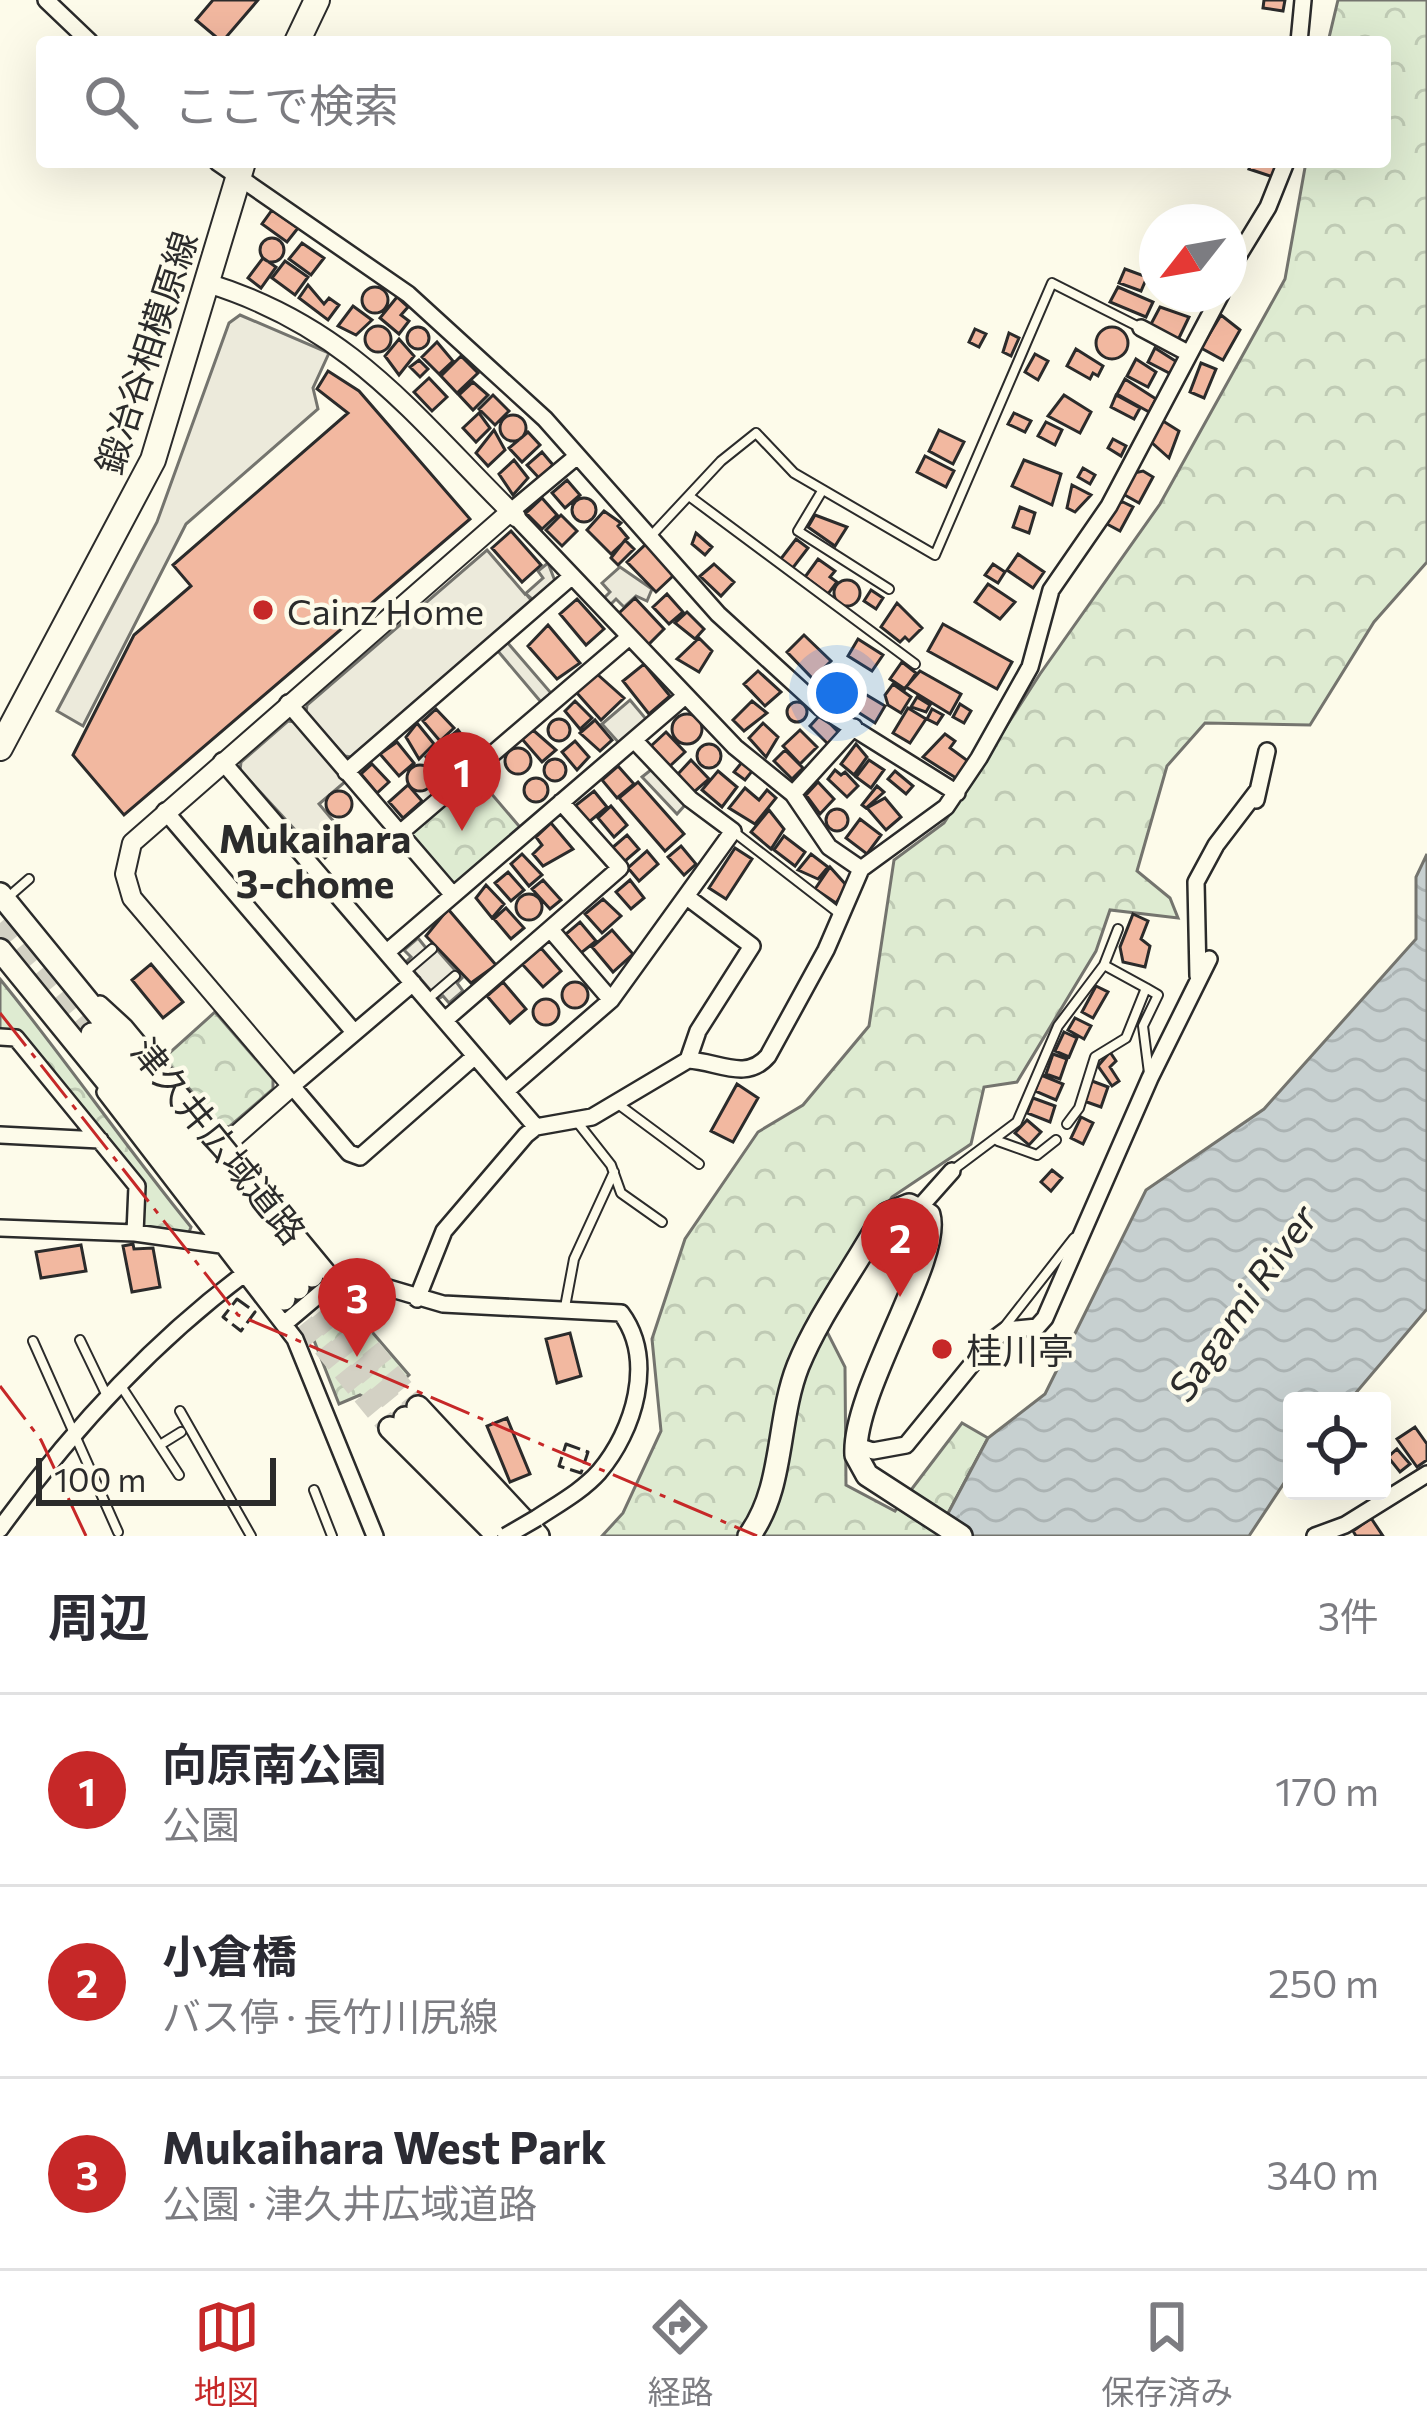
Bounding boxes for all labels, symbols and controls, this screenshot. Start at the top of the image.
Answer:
search box [36,36,1391,168]
icon: search [78,69,144,135]
text: ここで検索 [174,76,399,131]
north arrow [1139,204,1247,312]
street label: 鍛冶谷相模原線 [85,225,205,479]
place label: Cainz Home [287,588,484,632]
marker: Cainz Home [250,597,276,623]
your location [807,663,867,723]
pin: 1 [423,732,501,831]
district label: Mukaihara 3-chome [219,813,411,906]
street label: 津久井広域道路 [124,1028,316,1252]
water label: Sagami River [1156,1194,1327,1409]
pin: 2 [861,1198,939,1297]
pin: 3 [318,1258,396,1357]
place label: 桂川亭 [966,1327,1074,1371]
marker: 桂川亭 [929,1336,955,1362]
map controls [1283,1392,1391,1500]
button: locate [1283,1392,1391,1500]
scale bar [36,1452,276,1505]
text: 100 m [54,1458,146,1499]
text: 周辺 [48,1584,150,1647]
text: 3件 [1318,1591,1379,1639]
text: 向原南公園 [162,1735,387,1790]
text: 1 [78,1766,96,1814]
text: 170 m [1275,1766,1379,1814]
text: 公園 [162,1799,240,1847]
text: 小倉橋 [162,1927,297,1982]
text: 2 [76,1958,98,2006]
text: 250 m [1268,1958,1379,2006]
text: バス停 · 長竹川尻線 [162,1991,498,2039]
text: Mukaihara West Park [162,2118,606,2173]
text: 3 [76,2150,98,2198]
text: 340 m [1266,2150,1379,2198]
text: 公園 · 津久井広域道路 [162,2178,537,2226]
tab: 地図 [194,2294,260,2414]
tab: 経路 [647,2294,713,2414]
tab: 保存済み [1101,2294,1233,2414]

